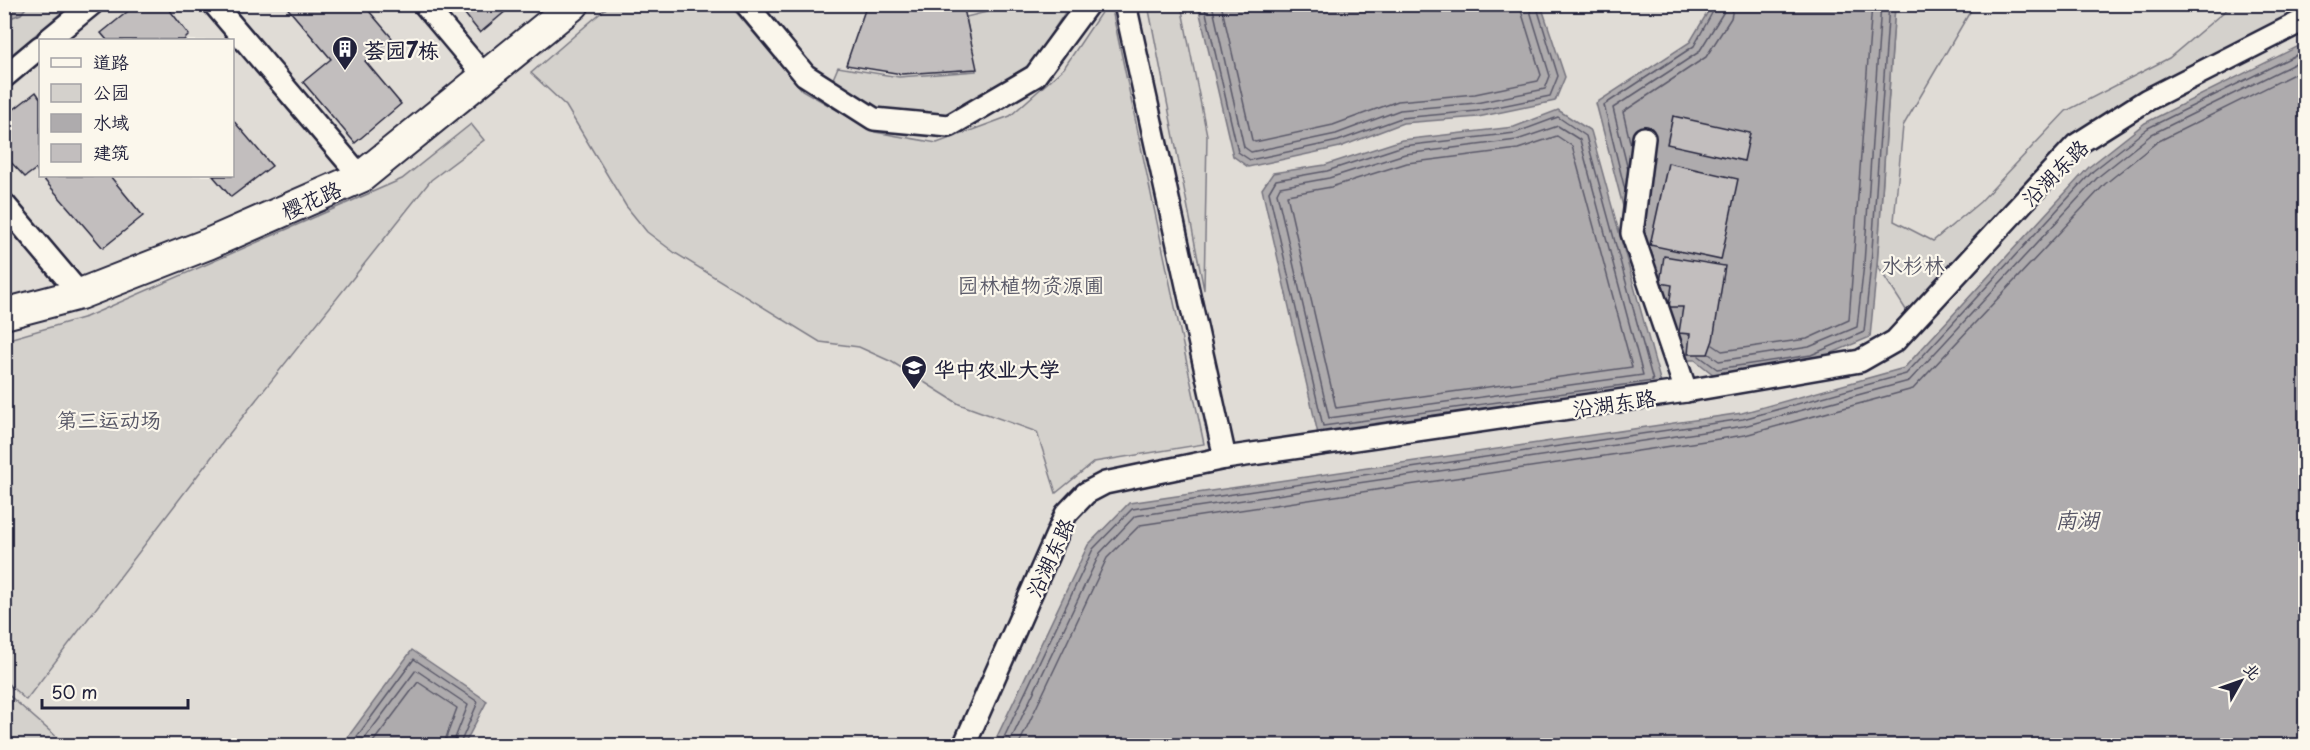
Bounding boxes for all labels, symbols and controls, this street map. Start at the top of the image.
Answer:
place label: 荟园7栋 [364,33,439,65]
building icon: 荟园7栋 [330,34,360,72]
legend [39,39,234,177]
text: 道路 [93,48,129,75]
text: 公园 [93,78,129,105]
text: 水域 [93,108,129,135]
street label: 沿湖东路 [2013,131,2095,213]
text: 建筑 [93,138,129,165]
street label: 樱花路 [276,172,346,226]
park label: 水杉林 [1882,248,1945,280]
park label: 园林植物资源圃 [958,268,1105,300]
place label: 华中农业大学 [934,352,1060,384]
school or university icon: 华中农业大学 [899,353,929,391]
street label: 沿湖东路 [1570,380,1658,424]
park label: 第三运动场 [57,403,162,435]
water label: 南湖 [2055,502,2101,535]
street label: 沿湖东路 [1017,512,1081,602]
north arrow [2211,651,2271,711]
text: 北 [2239,657,2268,685]
scale bar [42,672,188,710]
text: 50 m [51,678,98,705]

